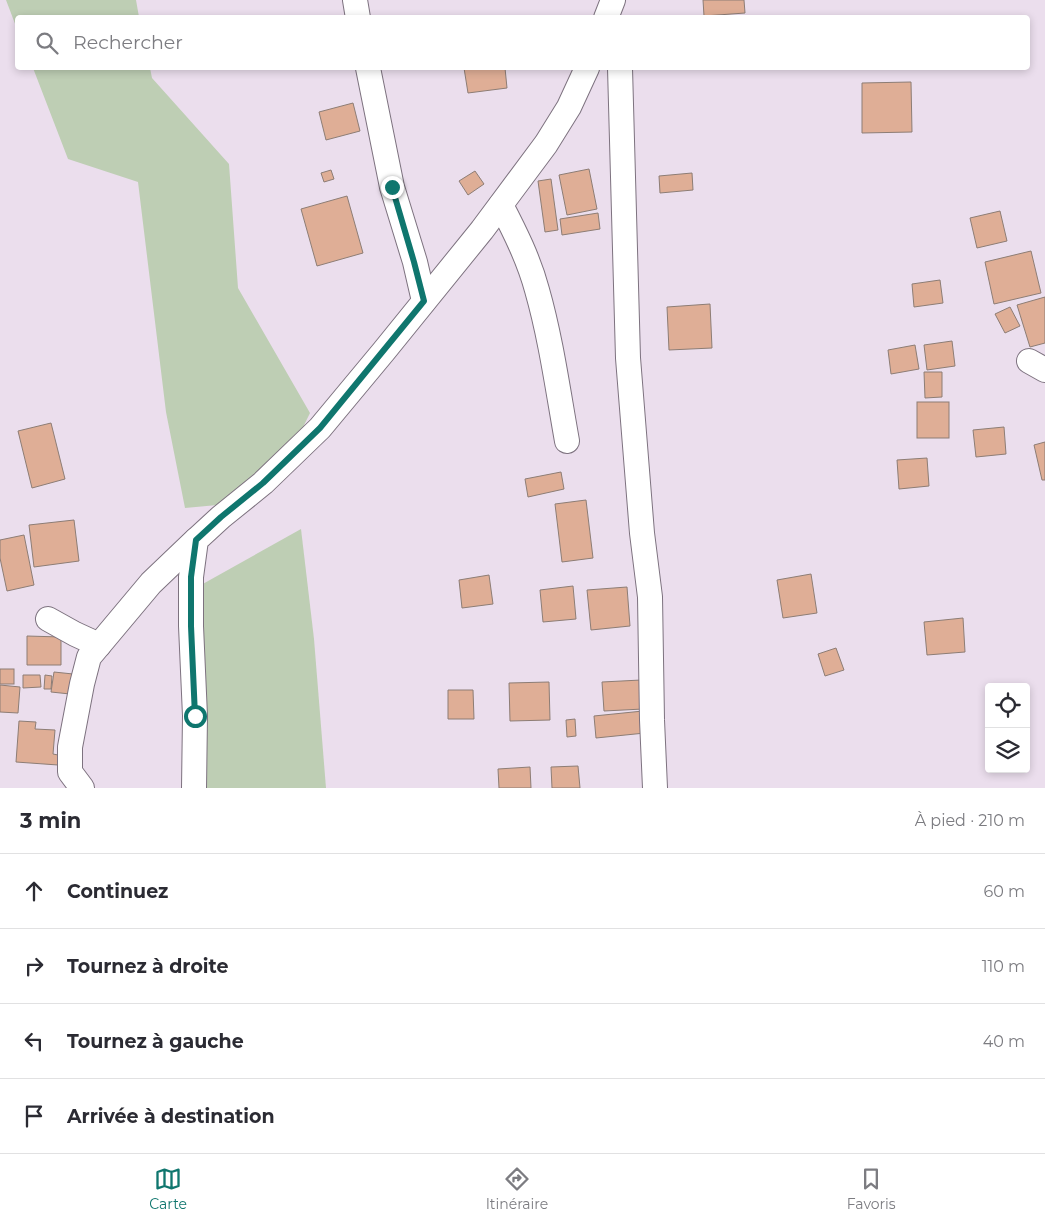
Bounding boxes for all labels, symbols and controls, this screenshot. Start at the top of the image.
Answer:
search box [15,15,1030,70]
icon: search [33,29,61,57]
text: Rechercher [73,31,183,54]
route end [381,176,404,199]
map controls [985,683,1030,773]
button: locate [985,683,1030,728]
route start [184,705,207,728]
button: layers [985,728,1030,773]
text: 3 min [20,808,81,833]
text: À pied · 210 m [915,811,1025,830]
icon: ahead [20,877,48,905]
text: Continuez [67,880,168,903]
text: 60 m [983,882,1025,901]
icon: right [20,952,48,980]
text: Tournez à droite [67,955,228,978]
text: 110 m [982,957,1025,976]
icon: left [20,1027,48,1055]
text: Tournez à gauche [67,1030,244,1053]
text: 40 m [983,1032,1025,1051]
icon: arrive [20,1102,48,1130]
text: Arrivée à destination [67,1105,275,1128]
tab: Carte [149,1165,187,1213]
tab: Itinéraire [486,1165,548,1213]
tab: Favoris [847,1165,896,1213]

